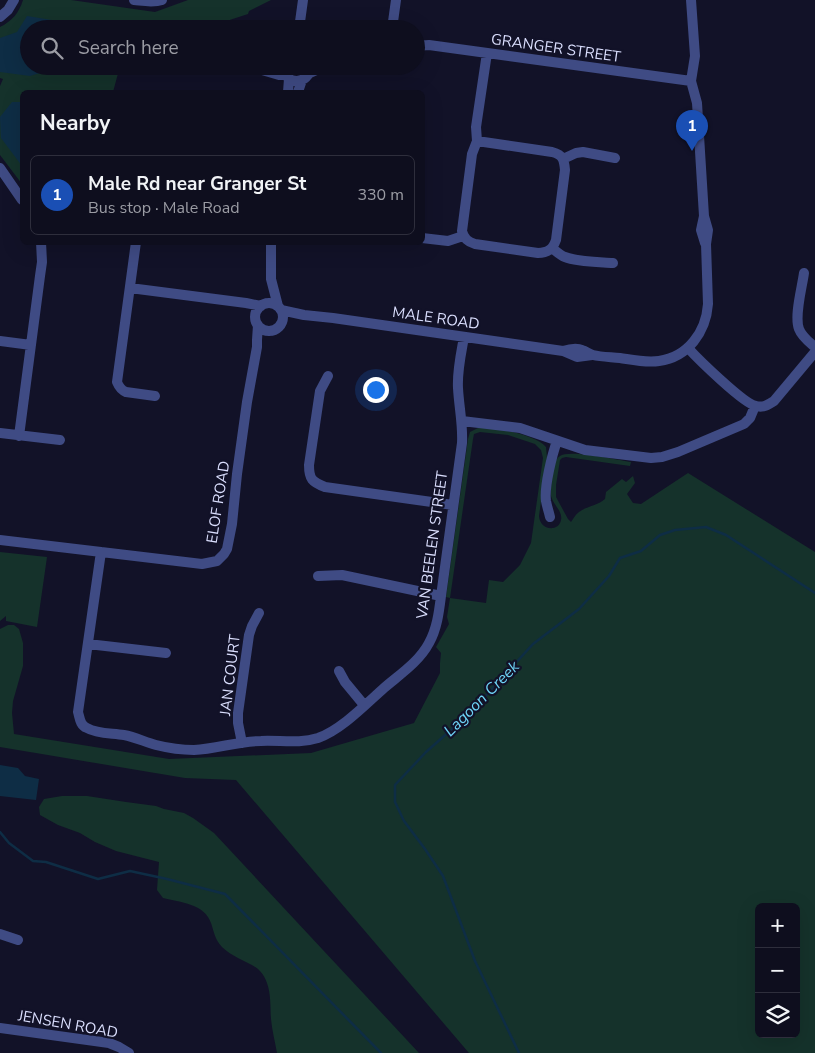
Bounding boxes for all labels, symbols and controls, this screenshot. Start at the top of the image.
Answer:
search box [20,20,425,75]
street label: GRANGER STREET [490,29,622,67]
icon: search [38,34,66,62]
text: Search here [78,35,179,61]
text: Nearby [40,109,110,137]
pin: 1 [676,110,708,151]
text: Male Rd near Granger St [88,171,306,197]
text: 1 [52,184,62,206]
text: 330 m [357,184,404,206]
text: Bus stop · Male Road [88,197,240,219]
street label: MALE ROAD [391,302,481,334]
your location [363,377,389,403]
street label: ELOF ROAD [202,459,234,545]
street label: VAN BEELEN STREET [412,470,452,621]
street label: JAN COURT [215,633,245,718]
water label: Lagoon Creek [439,655,525,741]
map controls [755,903,800,1038]
button: + [755,903,800,948]
button: − [755,948,800,993]
button: layers [755,993,800,1038]
street label: JENSEN ROAD [16,1005,119,1043]

